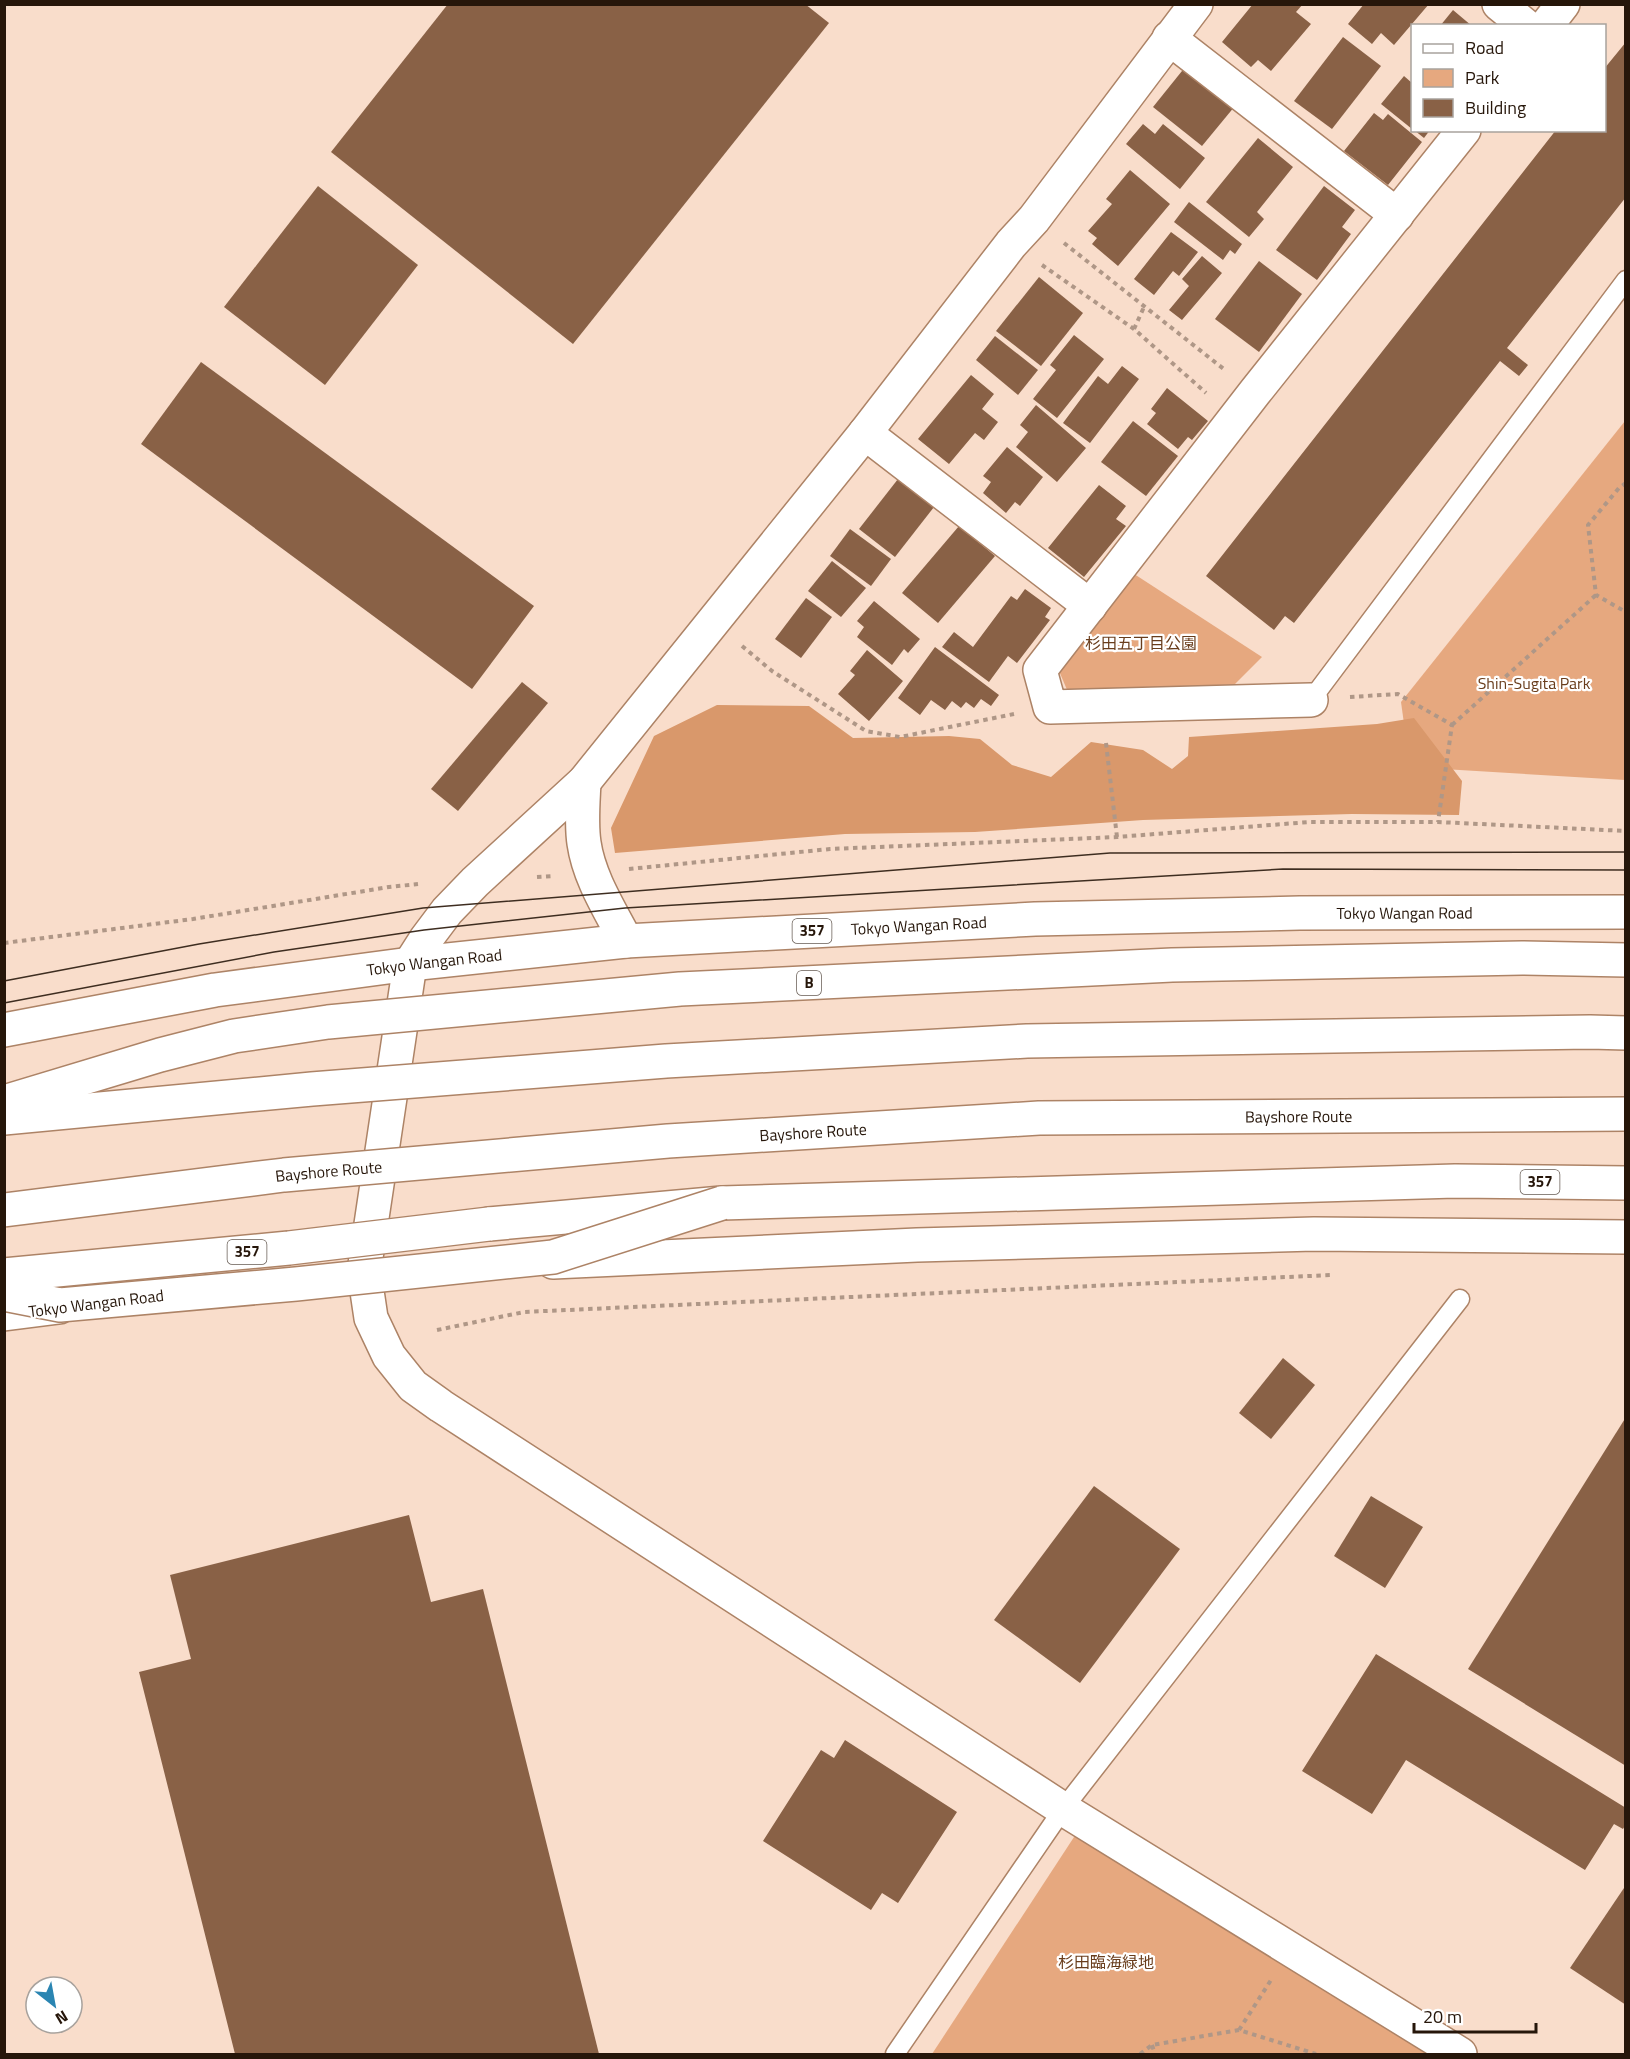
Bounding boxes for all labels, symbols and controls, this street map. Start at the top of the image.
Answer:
legend [1411,24,1606,132]
text: Road [1465,34,1504,61]
text: Park [1465,64,1500,91]
text: Building [1465,94,1526,121]
park label: 杉田五丁目公園 [1085,631,1197,655]
park label: Shin-Sugita Park [1478,671,1591,695]
street label: Tokyo Wangan Road [1336,900,1473,925]
street label: Tokyo Wangan Road [850,910,988,941]
road number: 357 [792,919,832,943]
street label: Tokyo Wangan Road [365,942,503,982]
road number: B [797,971,821,995]
street label: Bayshore Route [1245,1104,1352,1129]
street label: Bayshore Route [759,1117,867,1147]
street label: Bayshore Route [274,1154,383,1188]
road number: 357 [1520,1170,1560,1194]
road number: 357 [228,1240,266,1264]
street label: Tokyo Wangan Road [27,1283,165,1323]
park label: 杉田臨海緑地 [1058,1950,1154,1974]
north arrow [24,1975,84,2035]
scale bar [1414,1996,1536,2034]
text: 20 m [1423,2003,1462,2030]
text: N [51,2005,73,2031]

